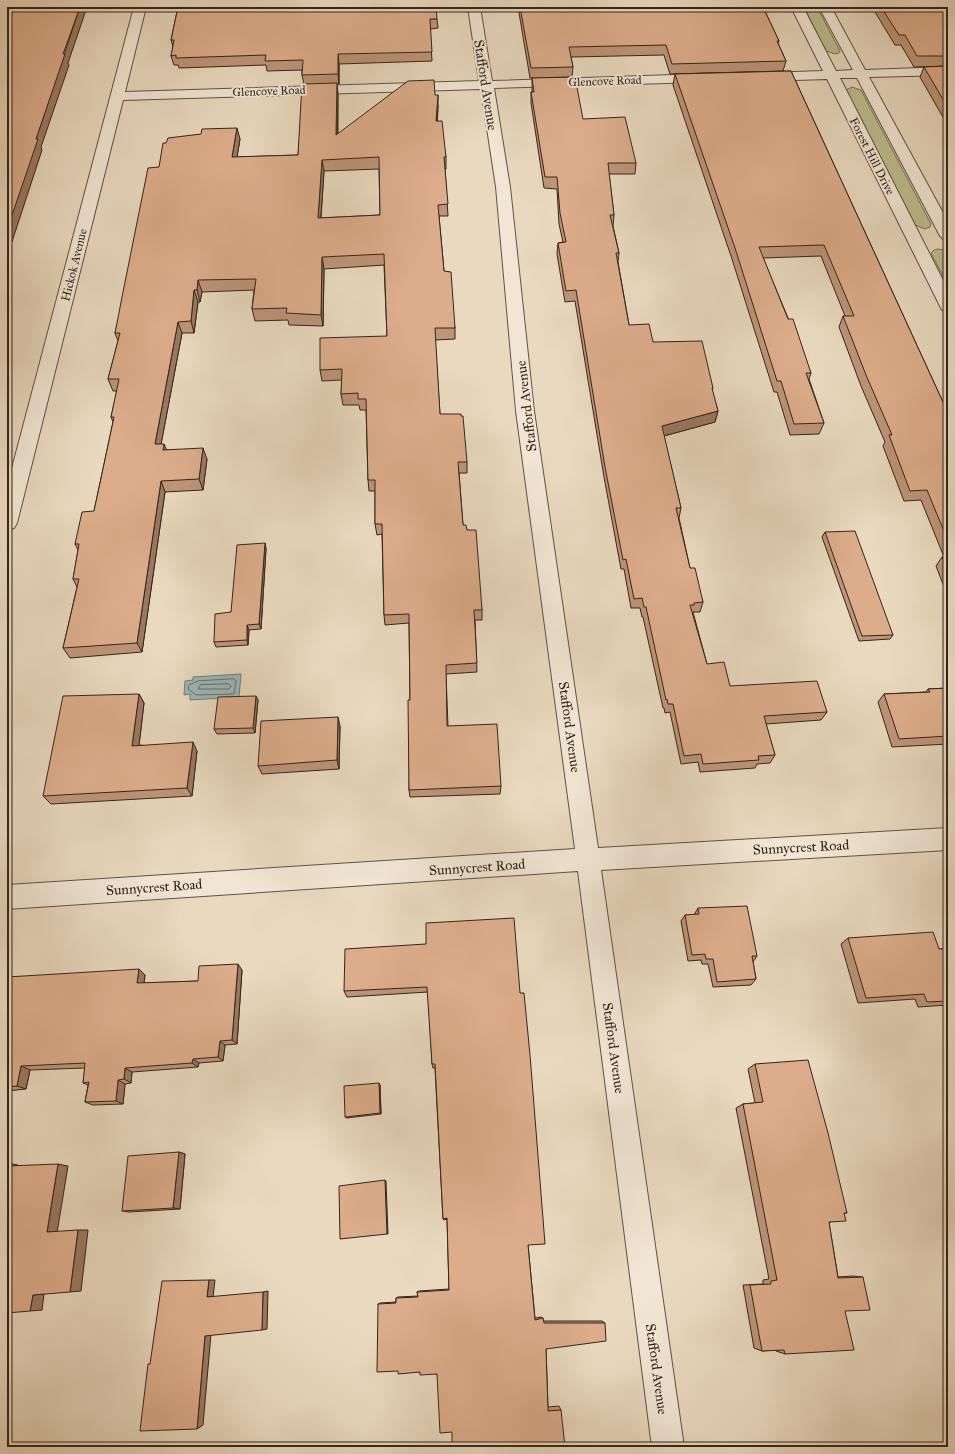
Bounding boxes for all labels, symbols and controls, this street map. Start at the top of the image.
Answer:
street label: Stafford Avenue [470,38,501,132]
street label: Glencove Road [568,73,642,89]
street label: Glencove Road [232,83,306,99]
street label: Forest Hill Drive [847,115,897,197]
street label: Hickok Avenue [58,227,90,303]
street label: Stafford Avenue [512,359,541,452]
street label: Stafford Avenue [555,680,584,774]
street label: Sunnycrest Road [752,836,850,859]
street label: Sunnycrest Road [428,856,526,879]
street label: Sunnycrest Road [105,876,203,899]
street label: Stafford Avenue [599,1001,628,1095]
street label: Stafford Avenue [642,1322,671,1416]

